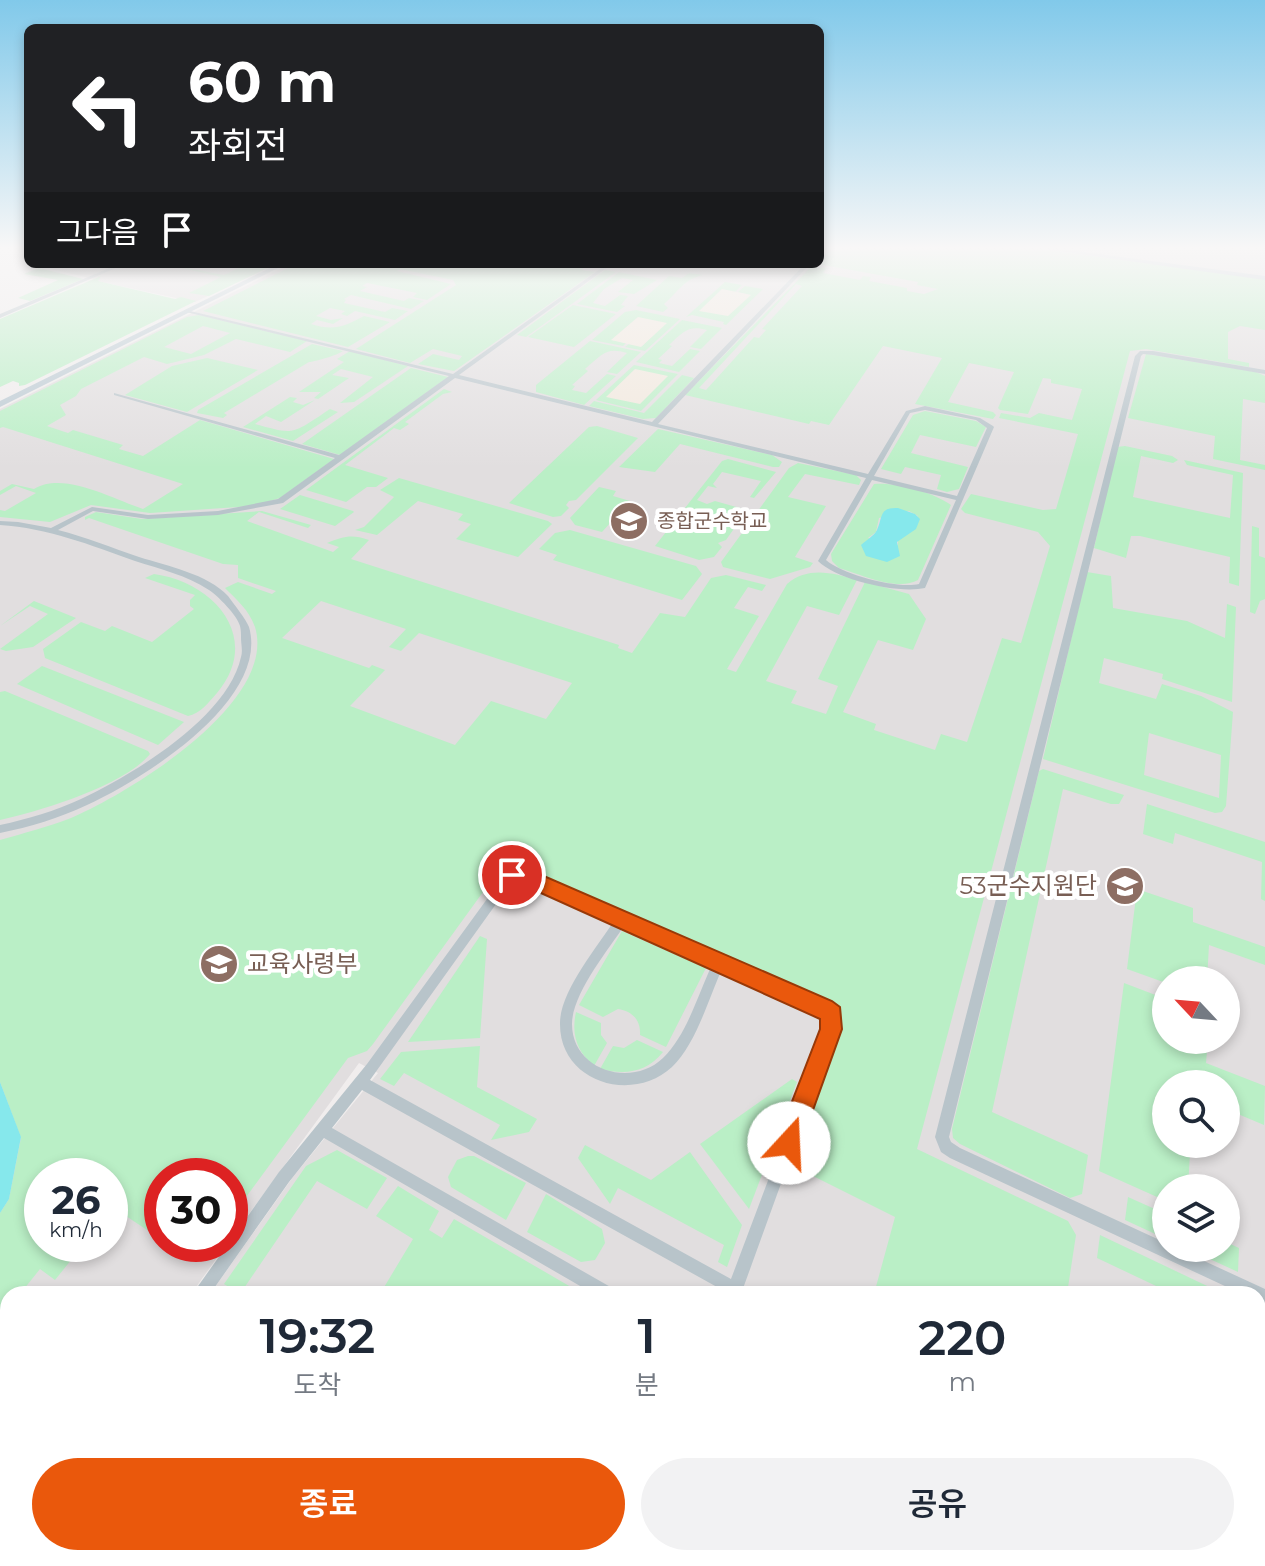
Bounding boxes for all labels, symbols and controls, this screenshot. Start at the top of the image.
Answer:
text: 60 m [188,48,336,116]
icon: left [56,56,160,160]
text: 좌회전 [188,123,287,167]
icon: arrive [155,208,199,252]
text: 그다음 [56,214,139,251]
school or university icon: 종합군수학교 [608,500,650,542]
place label: 종합군수학교 [657,509,767,533]
pin [478,841,546,909]
icon: arrive [490,853,534,897]
school or university icon: 53군수지원단 [1104,865,1146,907]
place label: 53군수지원단 [960,871,1097,900]
school or university icon: 교육사령부 [198,943,240,985]
place label: 교육사령부 [247,949,357,978]
north arrow [1152,966,1240,1054]
map controls [1152,966,1240,1262]
button: search [1152,1070,1240,1158]
position arrow [747,1101,831,1185]
speed limit sign: 30 [144,1158,248,1262]
button: layers [1152,1174,1240,1262]
text: 26 [51,1175,101,1224]
text: km/h [49,1218,103,1242]
text: 19:32 [260,1307,375,1365]
text: 1 [638,1307,656,1365]
text: 220 [918,1309,1006,1367]
text: m [949,1366,976,1398]
text: 도착 [293,1369,341,1401]
text: 분 [635,1369,659,1401]
button: 종료 [32,1458,625,1550]
button: 공유 [641,1458,1234,1550]

